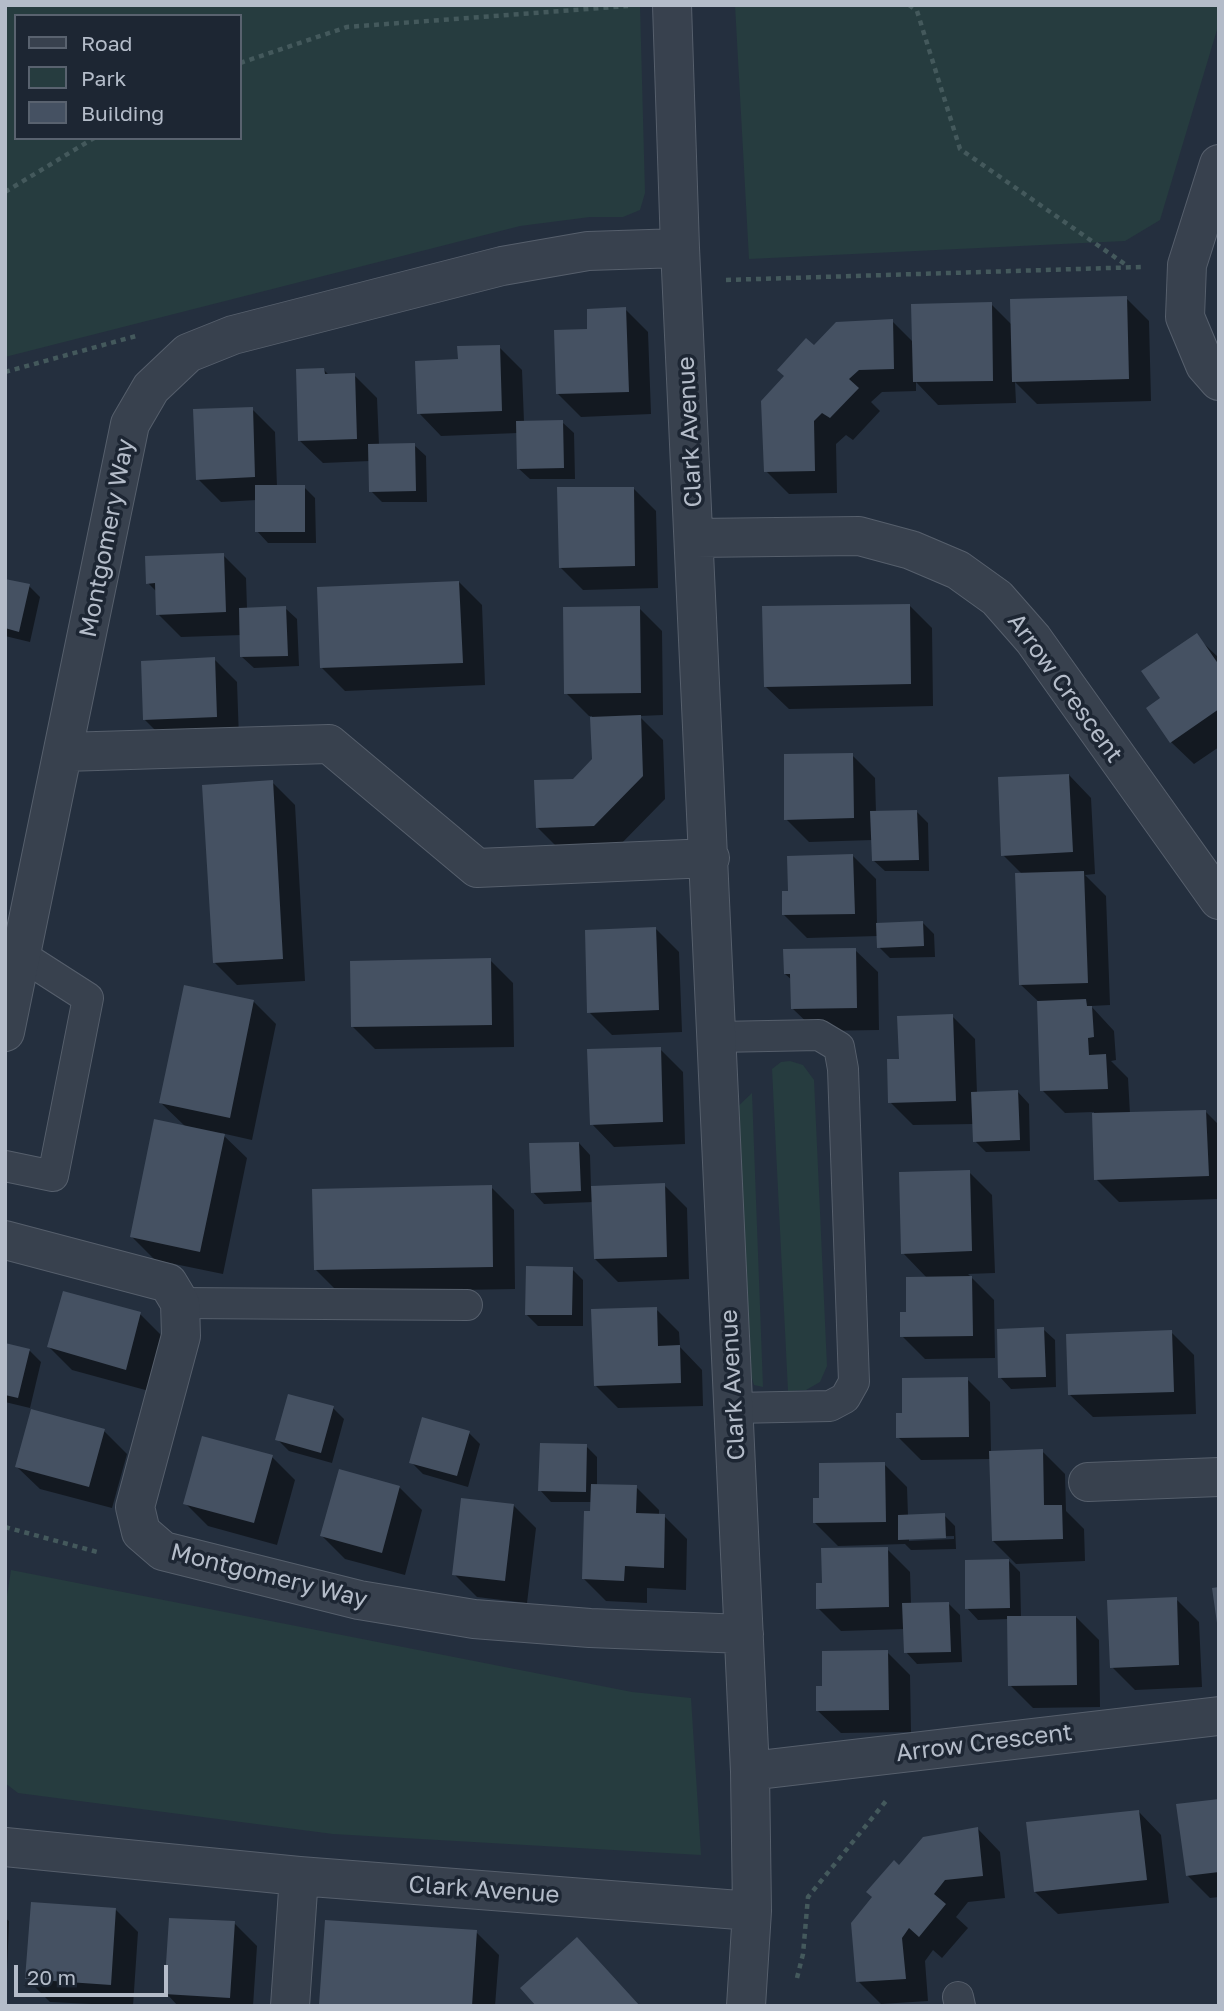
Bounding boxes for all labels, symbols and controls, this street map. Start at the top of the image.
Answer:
legend [14,14,242,140]
text: Road [81,30,132,56]
text: Park [81,65,126,91]
text: Building [81,100,164,126]
street label: Clark Avenue [672,356,708,508]
street label: Montgomery Way [74,436,140,640]
street label: Arrow Crescent [1001,608,1129,768]
street label: Clark Avenue [715,1309,751,1461]
street label: Montgomery Way [168,1538,370,1614]
street label: Arrow Crescent [894,1718,1074,1768]
street label: Clark Avenue [408,1870,560,1910]
scale bar [18,1952,172,1996]
text: 20 m [27,1964,76,1990]

